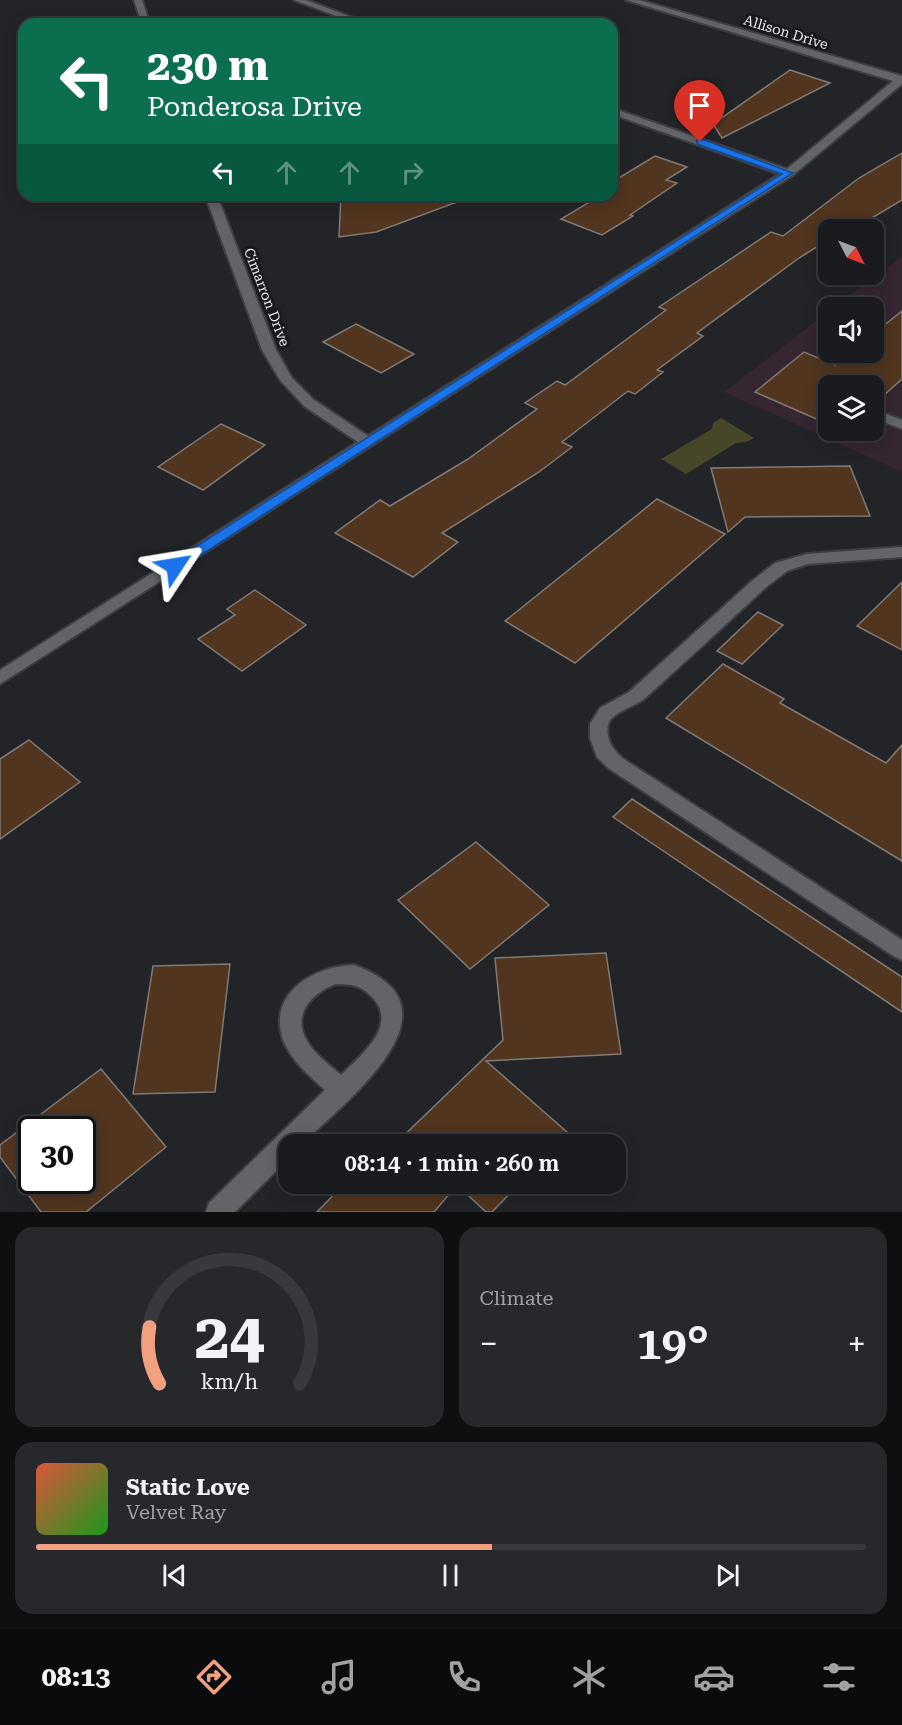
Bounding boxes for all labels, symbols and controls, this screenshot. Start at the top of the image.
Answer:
street label: Allison Drive [742,12,830,53]
text: 230 m [147,41,269,90]
icon: left [48,42,126,120]
pin [674,80,725,142]
icon: arrive [683,89,716,122]
text: Ponderosa Drive [147,91,362,123]
icon: left [207,156,240,189]
icon: ahead [270,156,303,189]
icon: ahead [333,156,366,189]
icon: right [396,156,429,189]
north arrow [818,219,884,285]
map controls [818,219,884,441]
street label: Cimarron Drive [241,246,293,349]
button: sound [818,297,884,363]
button: layers [818,375,884,441]
position arrow [143,534,207,598]
speed limit sign: 30 [18,1116,96,1194]
text: 08:14 · 1 min · 260 m [345,1151,559,1176]
text: Climate [480,1286,554,1310]
text: 24 [194,1300,264,1373]
text: 19° [636,1317,709,1370]
text: − [480,1324,498,1363]
text: + [848,1324,866,1363]
text: km/h [201,1369,258,1394]
text: Static Love [126,1475,250,1500]
text: Velvet Ray [126,1500,226,1524]
icon: previous [158,1559,191,1592]
icon: pause [434,1559,467,1592]
icon: next [711,1559,744,1592]
icon: directions [193,1656,235,1698]
icon: music [318,1656,360,1698]
icon: phone [443,1656,485,1698]
icon: climate [568,1656,610,1698]
icon: car [693,1656,735,1698]
icon: filters [818,1656,860,1698]
text: 08:13 [42,1661,110,1693]

